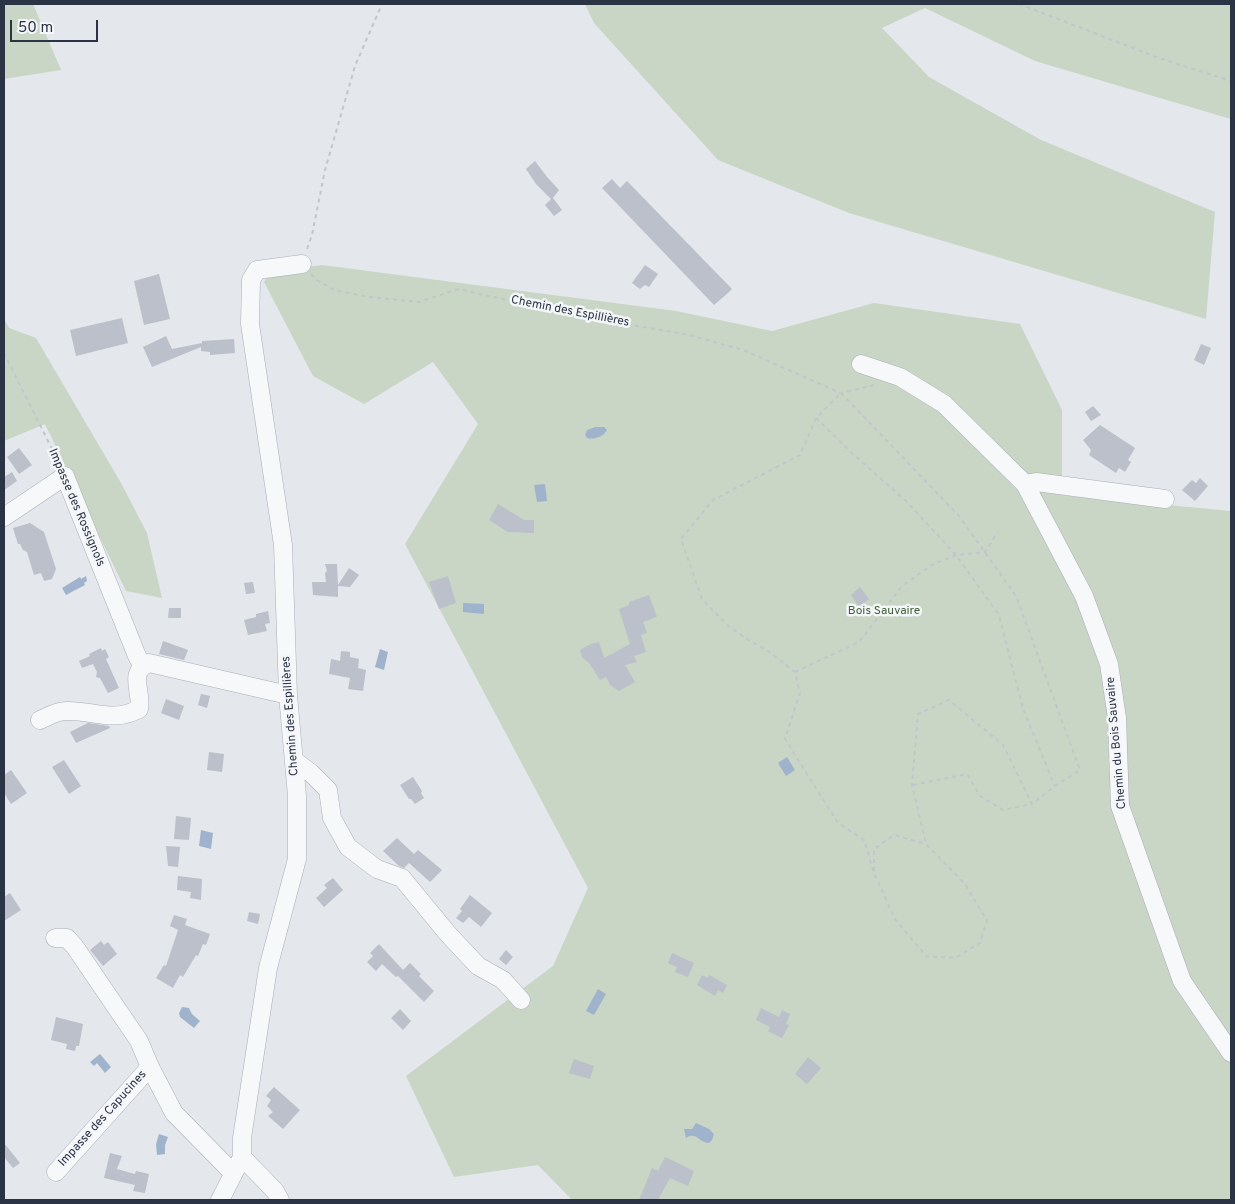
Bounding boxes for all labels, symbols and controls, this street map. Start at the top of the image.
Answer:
scale bar [12,10,100,42]
text: 50 m [18,19,53,38]
street label: Chemin des Espillières [510,293,630,331]
street label: Impasse des Rossignols [45,447,107,569]
park label: Bois Sauvaire [848,605,920,619]
street label: Chemin des Espillières [280,656,302,776]
street label: Chemin du Bois Sauvaire [1104,676,1130,810]
street label: Impasse des Capucines [56,1068,150,1170]

